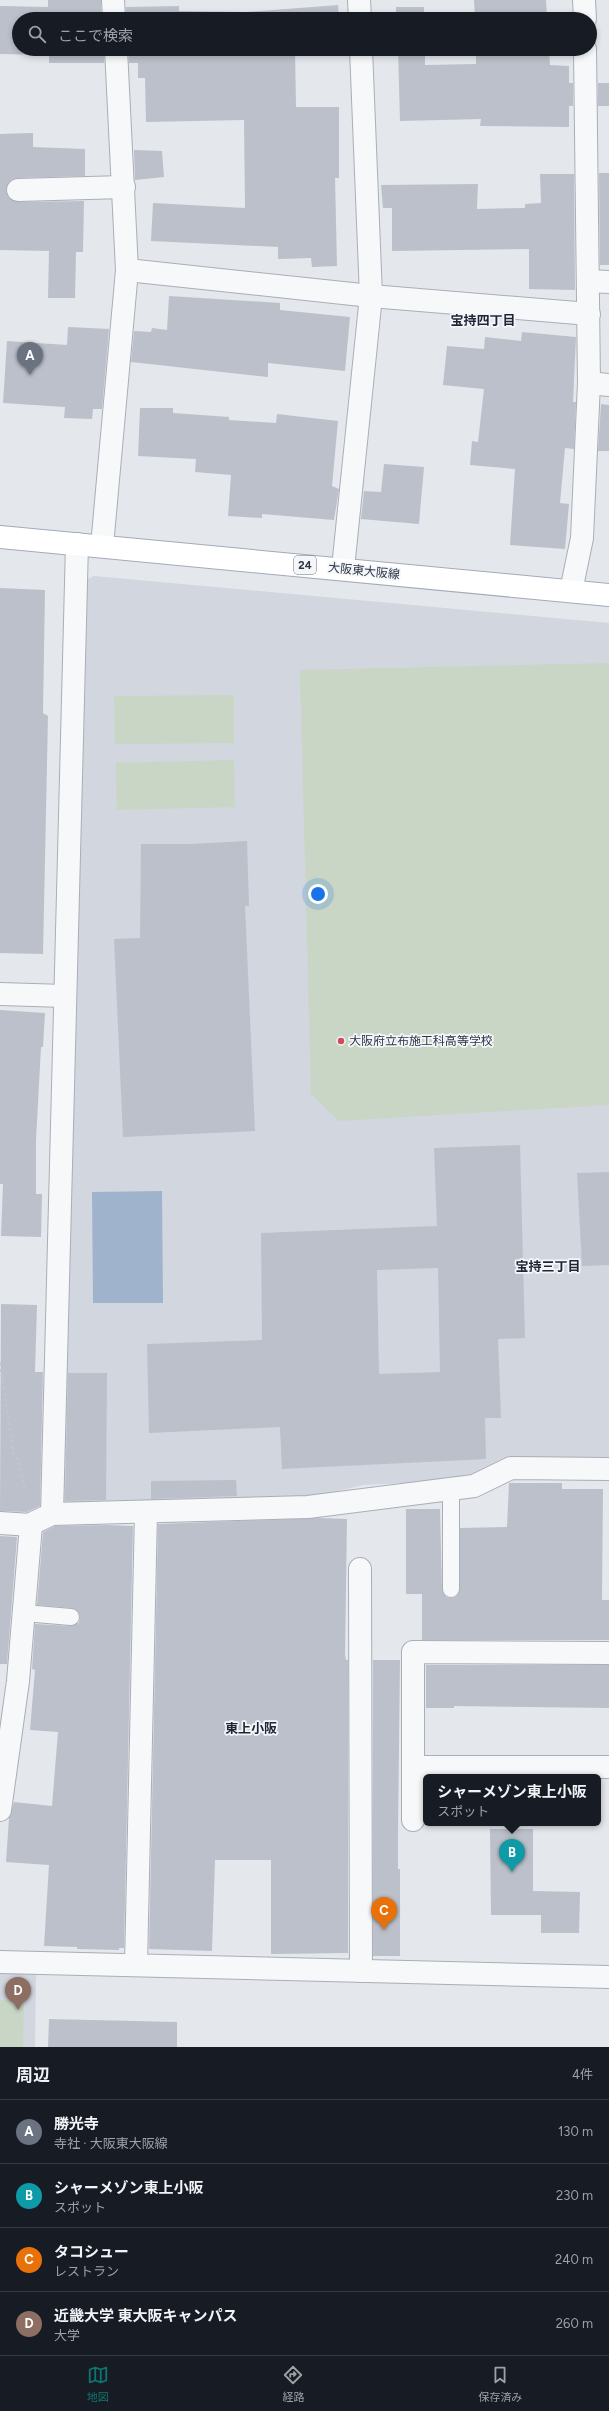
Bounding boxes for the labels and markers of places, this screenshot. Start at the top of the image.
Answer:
pin: A [17,342,43,375]
place label: 大阪府立布施工科高等学校 [349,1034,493,1048]
marker: 大阪府立布施工科高等学校 [336,1036,346,1046]
pin: B [499,1839,525,1872]
pin: C [371,1897,397,1930]
pin: D [5,1977,31,2010]

